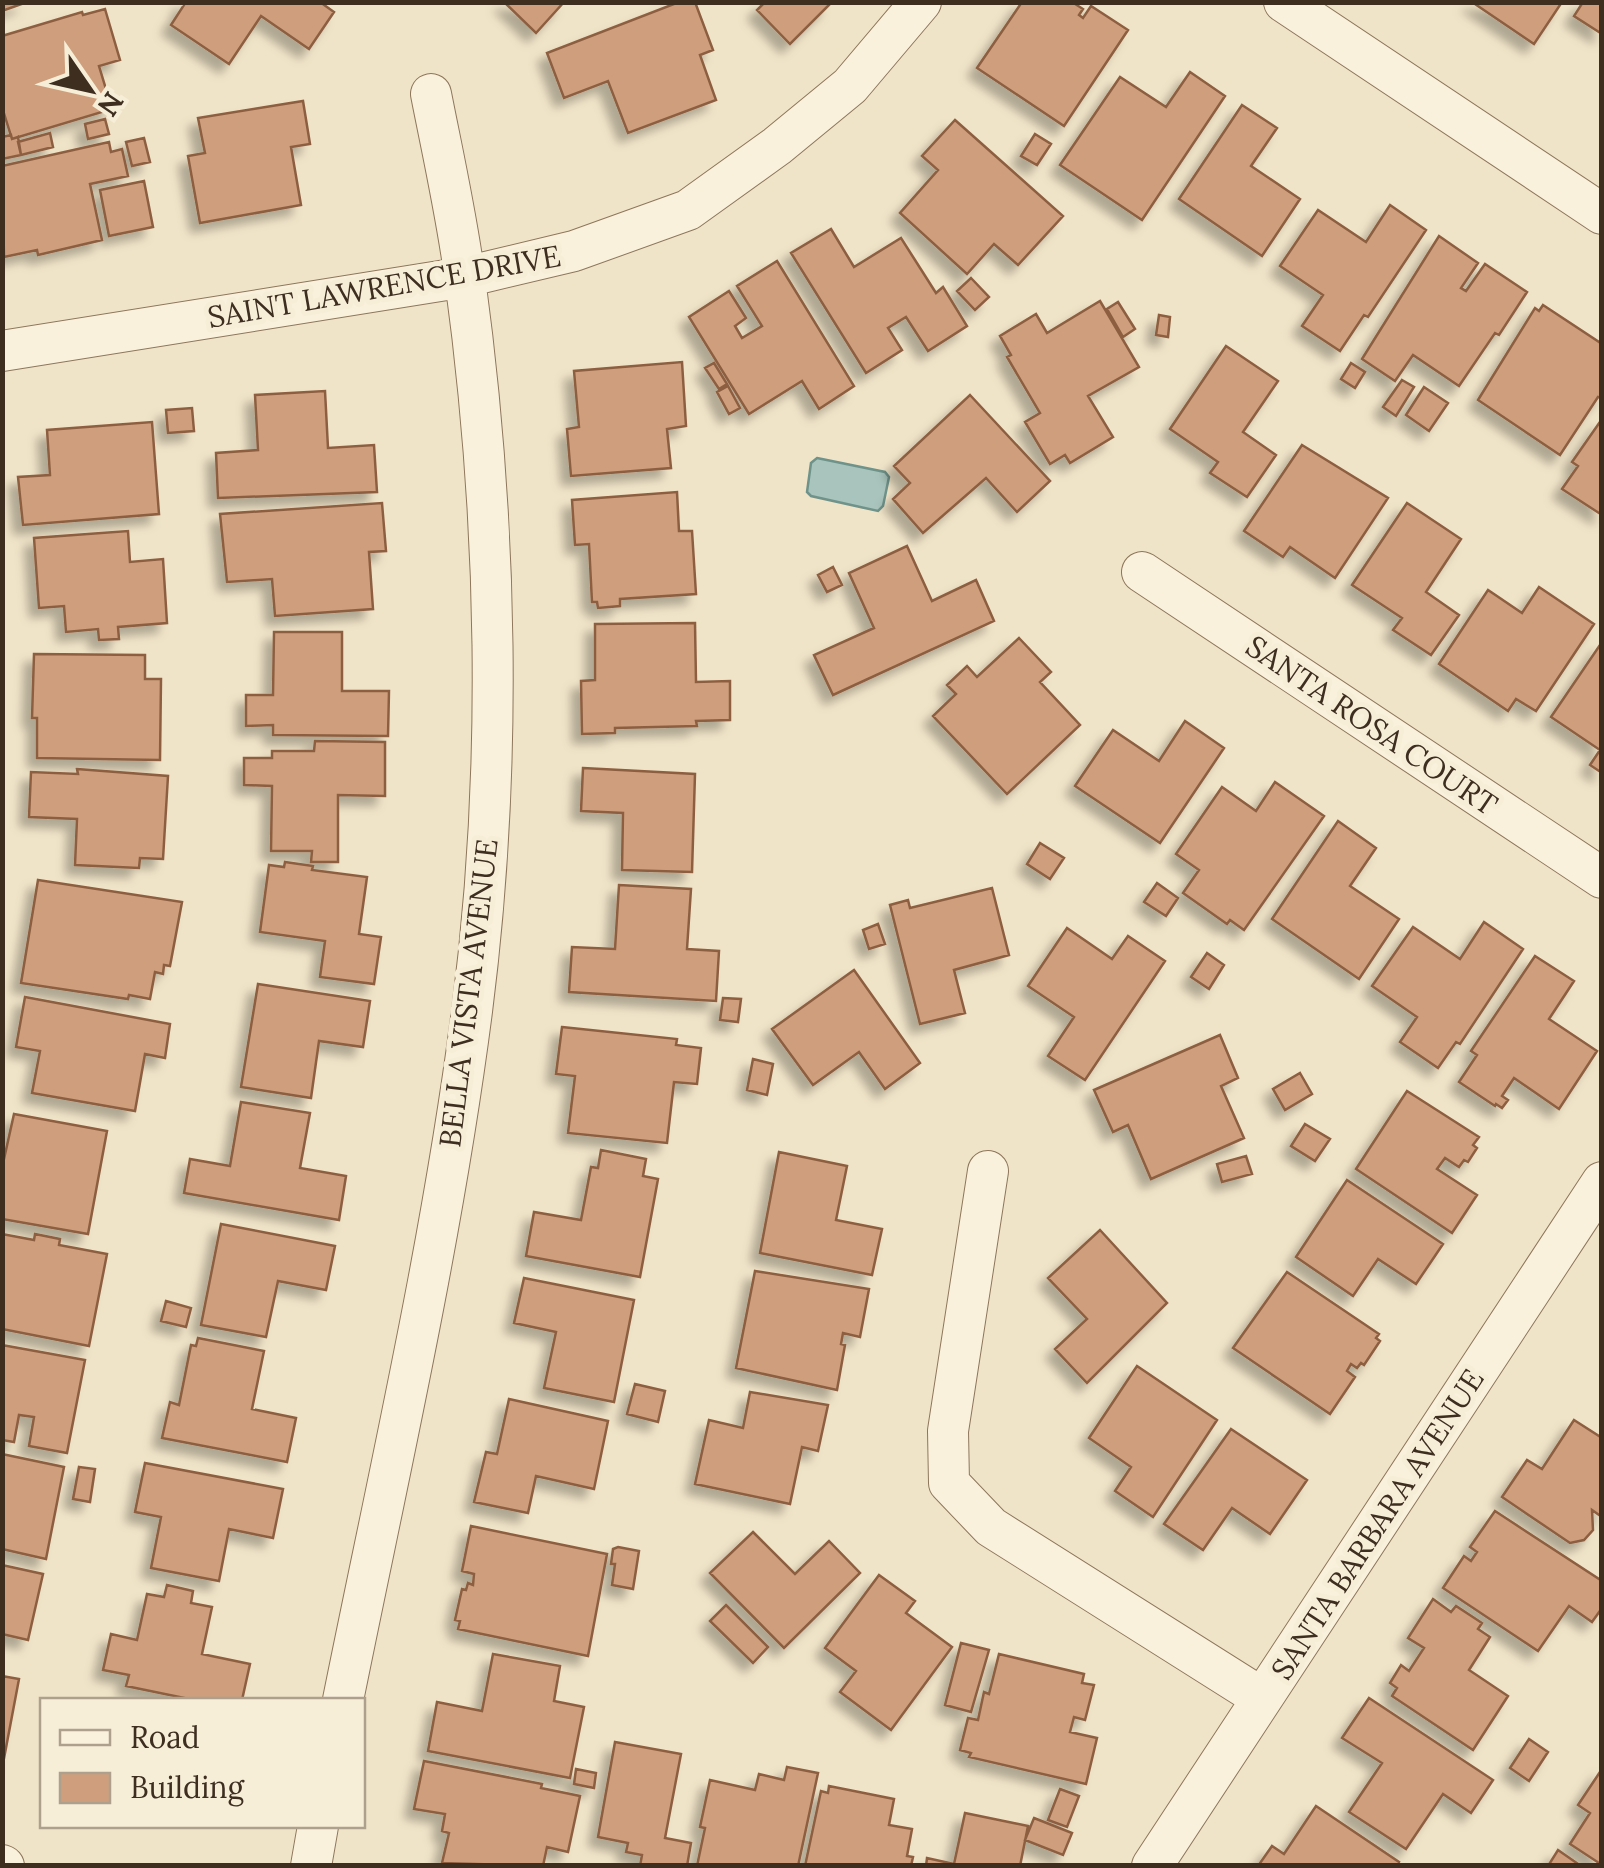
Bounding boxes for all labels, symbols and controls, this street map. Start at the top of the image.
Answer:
north arrow [40,40,140,140]
text: N [90,85,132,123]
street label: SAINT LAWRENCE DRIVE [205,236,563,336]
street label: SANTA ROSA COURT [1239,627,1505,823]
street label: BELLA VISTA AVENUE [430,837,506,1149]
street label: SANTA BARBARA AVENUE [1262,1362,1492,1686]
legend [40,1698,365,1828]
text: Road [130,1718,200,1756]
text: Building [130,1768,246,1807]

